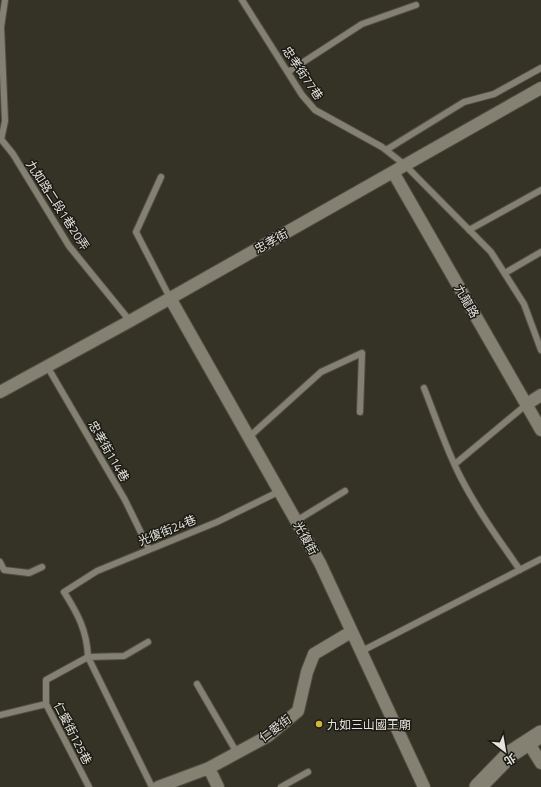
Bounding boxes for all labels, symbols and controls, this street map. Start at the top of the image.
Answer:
street label: 忠孝街77巷 [278,42,328,104]
street label: 九如路二段1巷20弄 [22,156,94,254]
street label: 忠孝街 [251,224,291,258]
street label: 九龍路 [450,281,484,321]
street label: 忠孝街114巷 [84,417,134,485]
street label: 光復街24巷 [135,510,199,550]
street label: 光復街 [289,518,323,558]
street label: 仁愛街125巷 [49,698,97,768]
street label: 仁愛街 [255,710,295,746]
place label: 九如三山國王廟 [327,715,411,734]
marker: 九如三山國王廟 [314,719,324,729]
north arrow [485,731,525,771]
text: 北 [501,750,519,769]

